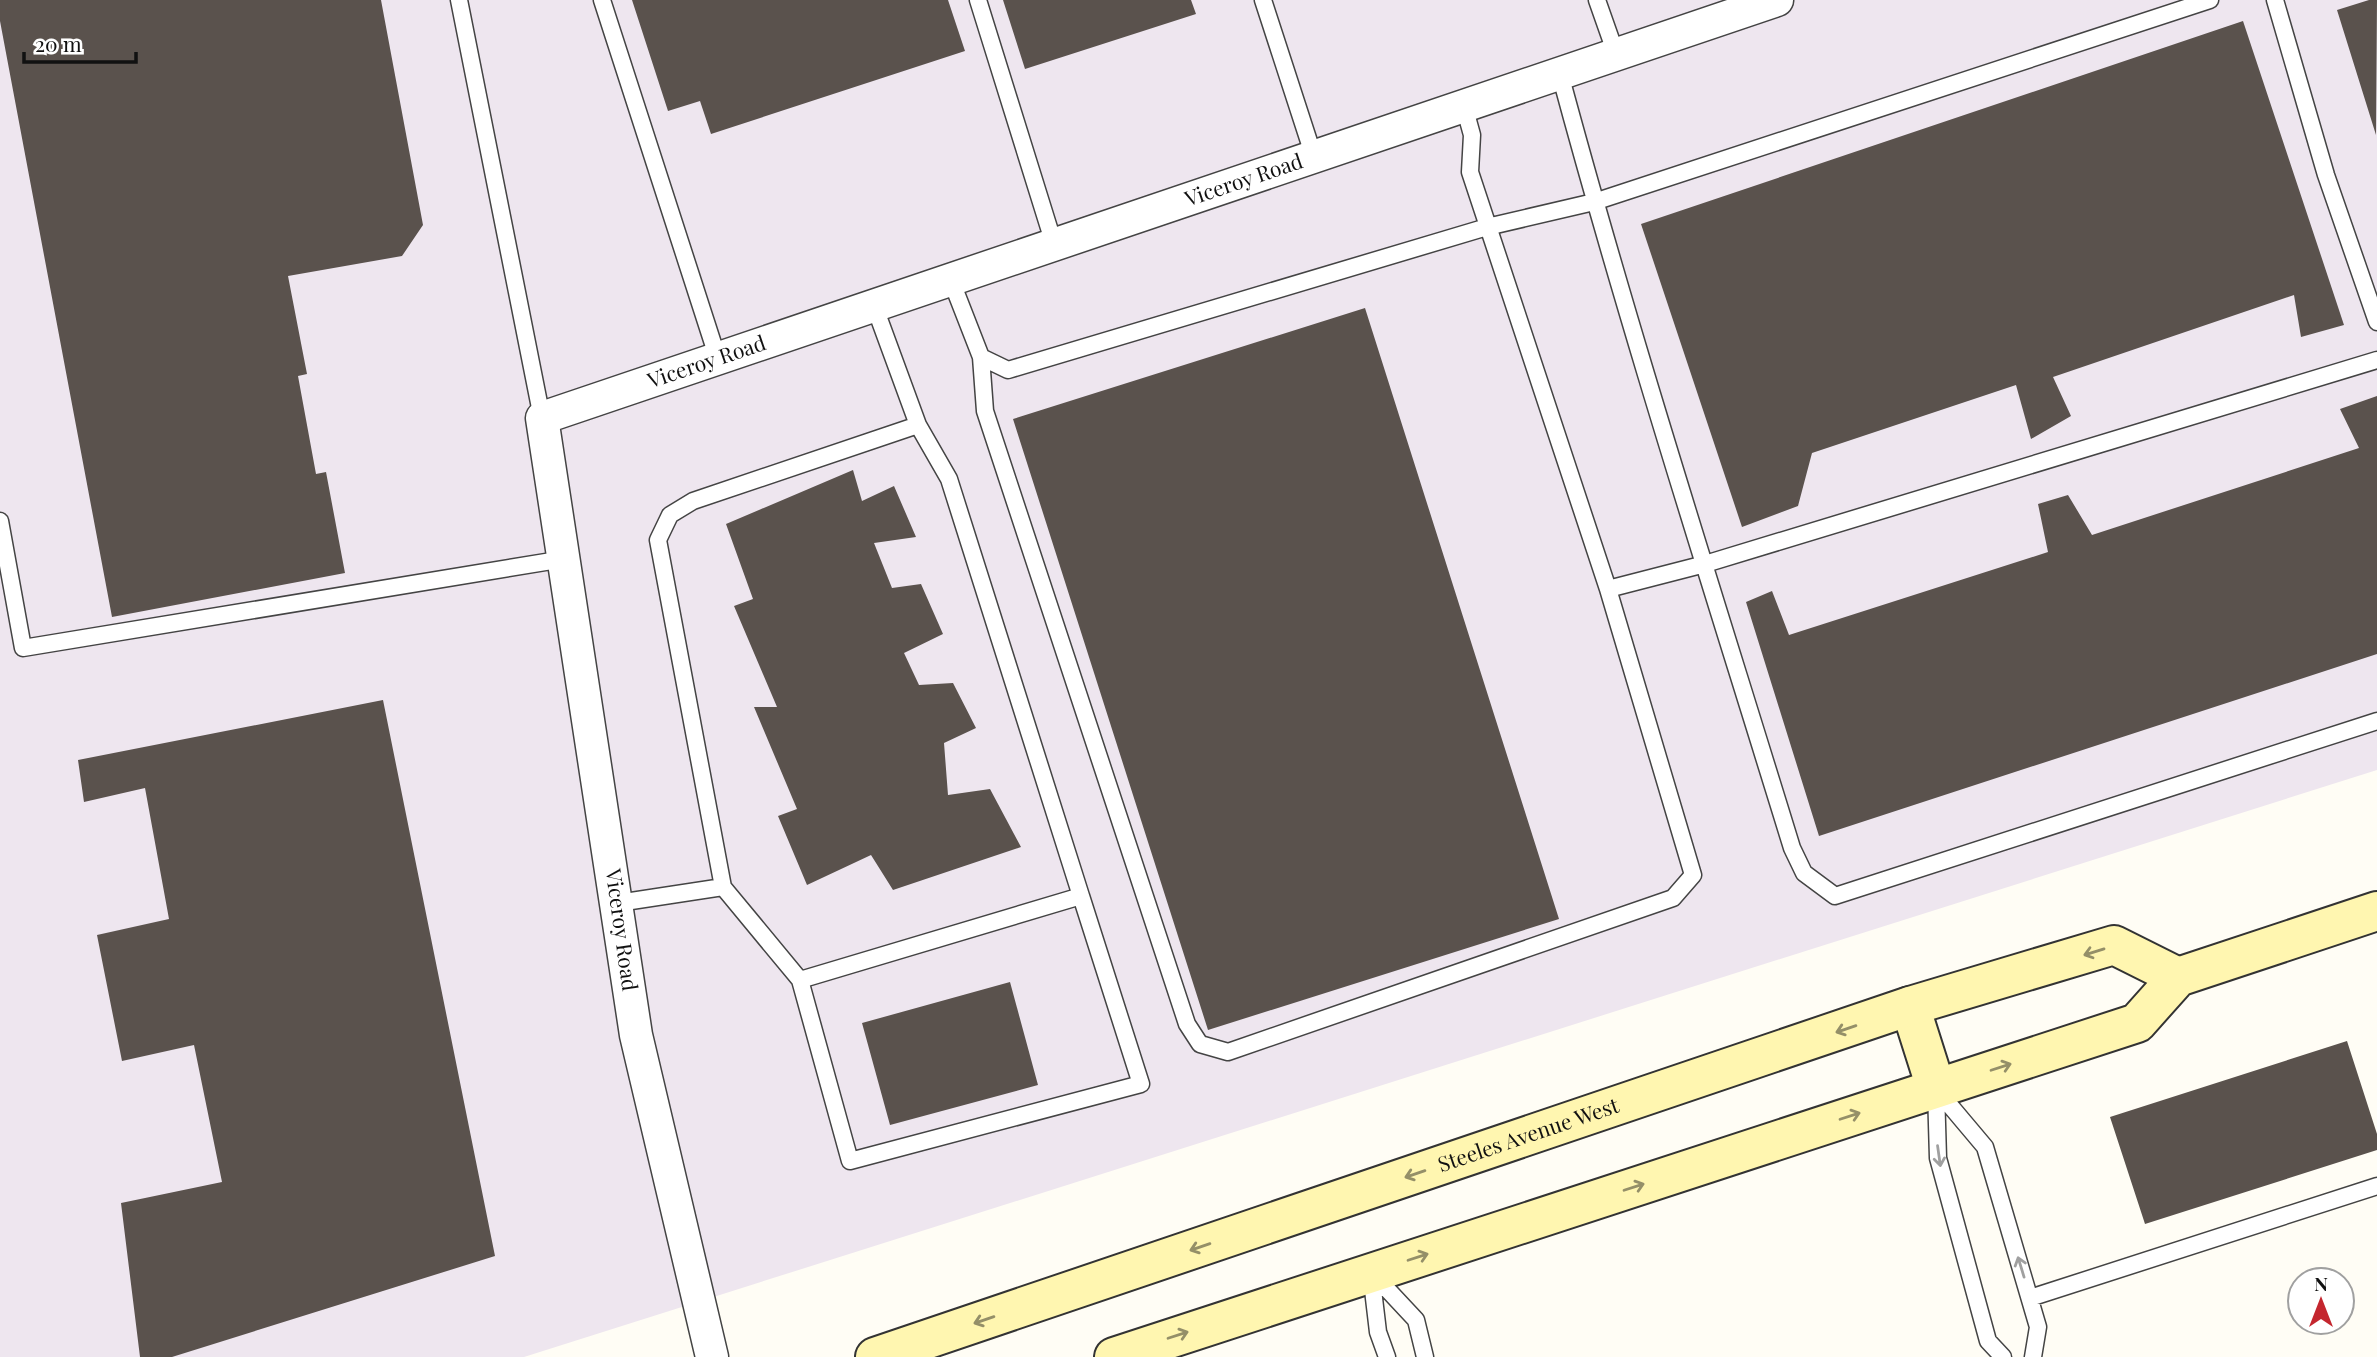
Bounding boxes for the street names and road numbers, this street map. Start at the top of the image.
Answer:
street label: Viceroy Road [1180,146,1306,212]
street label: Viceroy Road [643,327,769,394]
street label: Viceroy Road [600,866,645,993]
street label: Steeles Avenue West [1434,1090,1622,1177]

